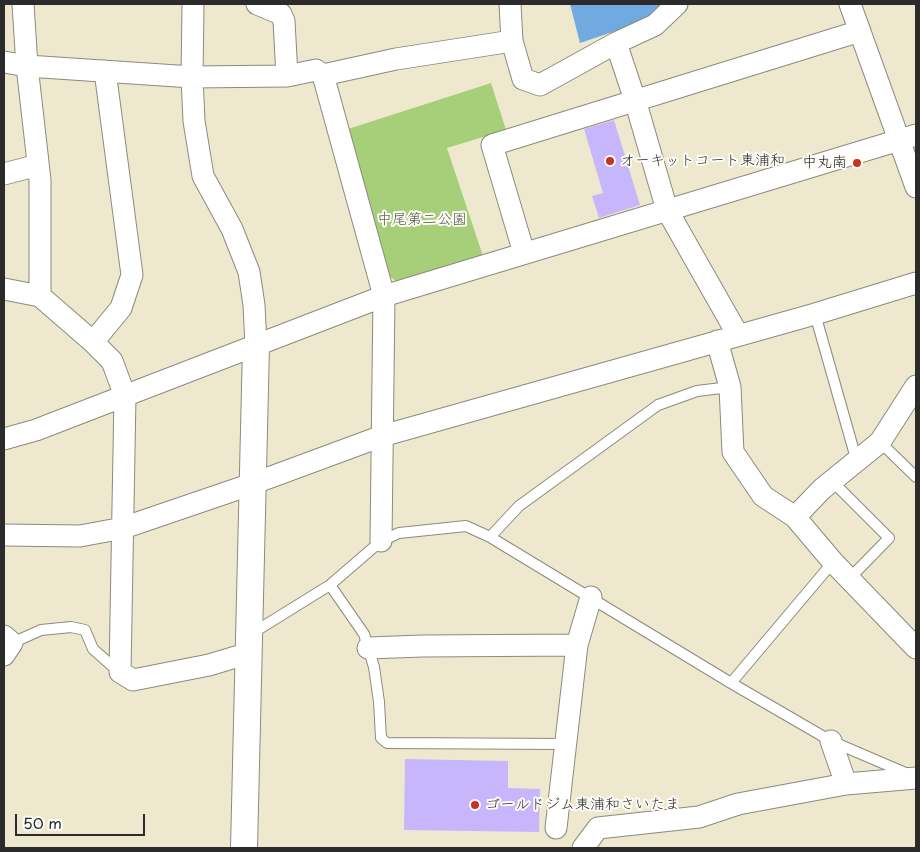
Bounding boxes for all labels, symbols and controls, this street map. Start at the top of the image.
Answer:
place label: オーキットコート東浦和 [620,152,785,170]
place label: 中丸南 [802,154,847,172]
marker: オーキットコート東浦和 [604,155,616,167]
marker: 中丸南 [851,157,863,169]
park label: 中尾第二公園 [377,211,467,229]
place label: ゴールドジム東浦和さいたま [485,796,680,814]
marker: ゴールドジム東浦和さいたま [469,799,481,811]
scale bar [18,804,148,836]
text: 50 m [23,811,62,834]

